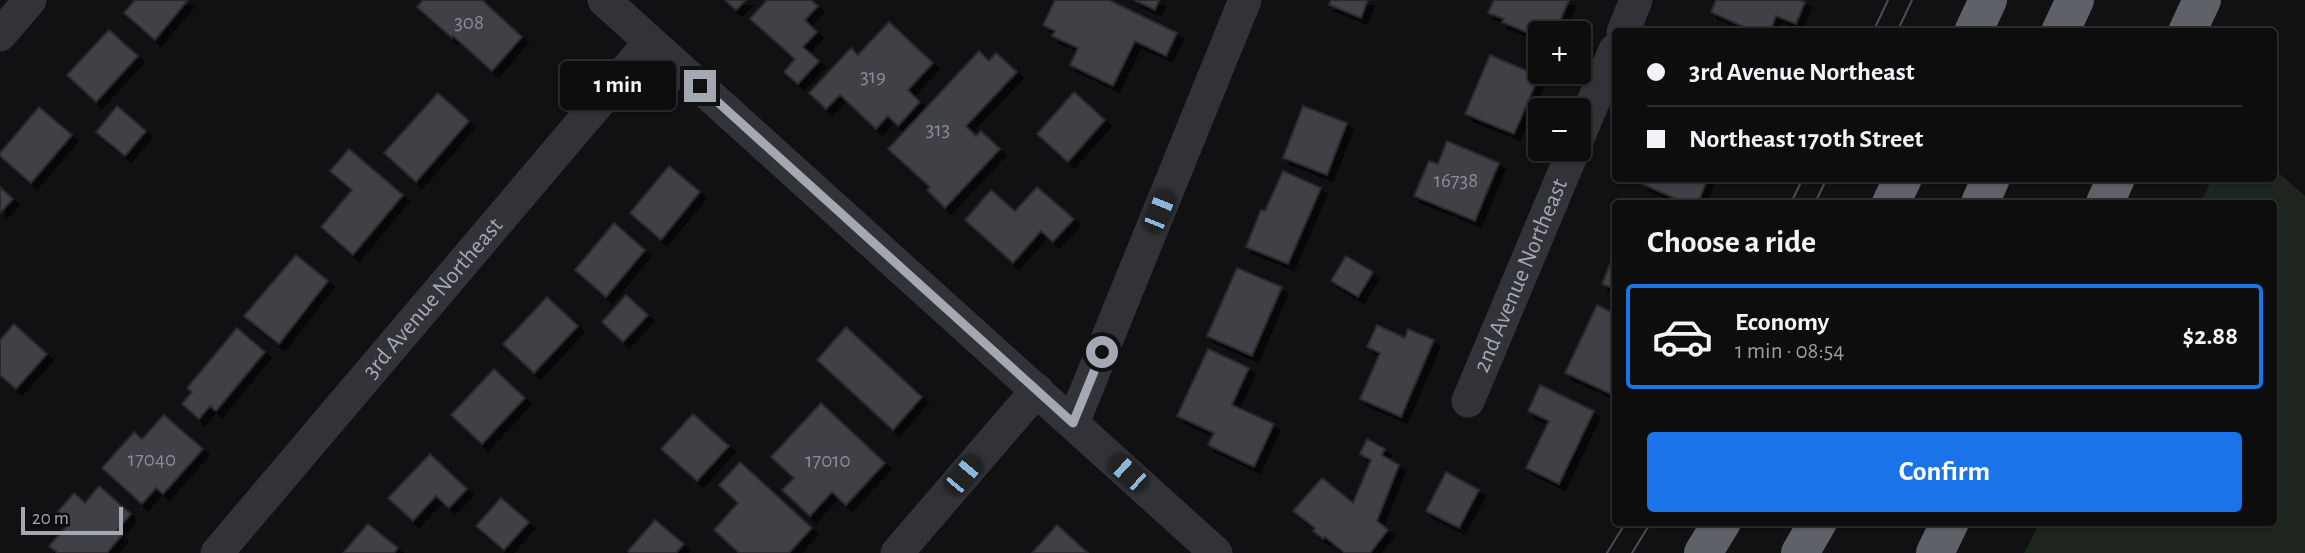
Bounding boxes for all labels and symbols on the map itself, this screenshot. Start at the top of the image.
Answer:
house number: 308 [454,12,484,33]
callout: 1 min [560,62,676,110]
house number: 319 [860,66,886,87]
route end [684,70,716,102]
house number: 313 [926,119,950,140]
house number: 16738 [1434,170,1478,191]
street label: 2nd Avenue Northeast [1469,175,1572,376]
car [1142,188,1177,234]
street label: 3rd Avenue Northeast [358,213,508,383]
route start [1086,336,1118,368]
house number: 17040 [128,449,176,470]
house number: 17010 [805,450,851,471]
car [1106,451,1151,495]
car [942,452,985,498]
scale bar [21,504,122,536]

